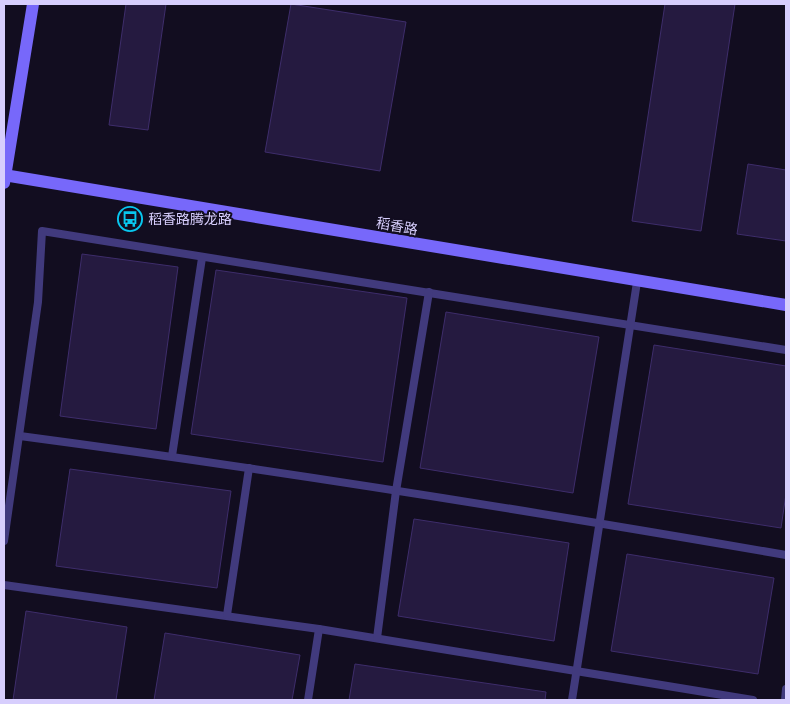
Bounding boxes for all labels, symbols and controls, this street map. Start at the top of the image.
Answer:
bus stop icon: 稻香路腾龙路 [117,206,143,232]
place label: 稻香路腾龙路 [148,211,232,227]
street label: 稻香路 [375,214,419,238]

